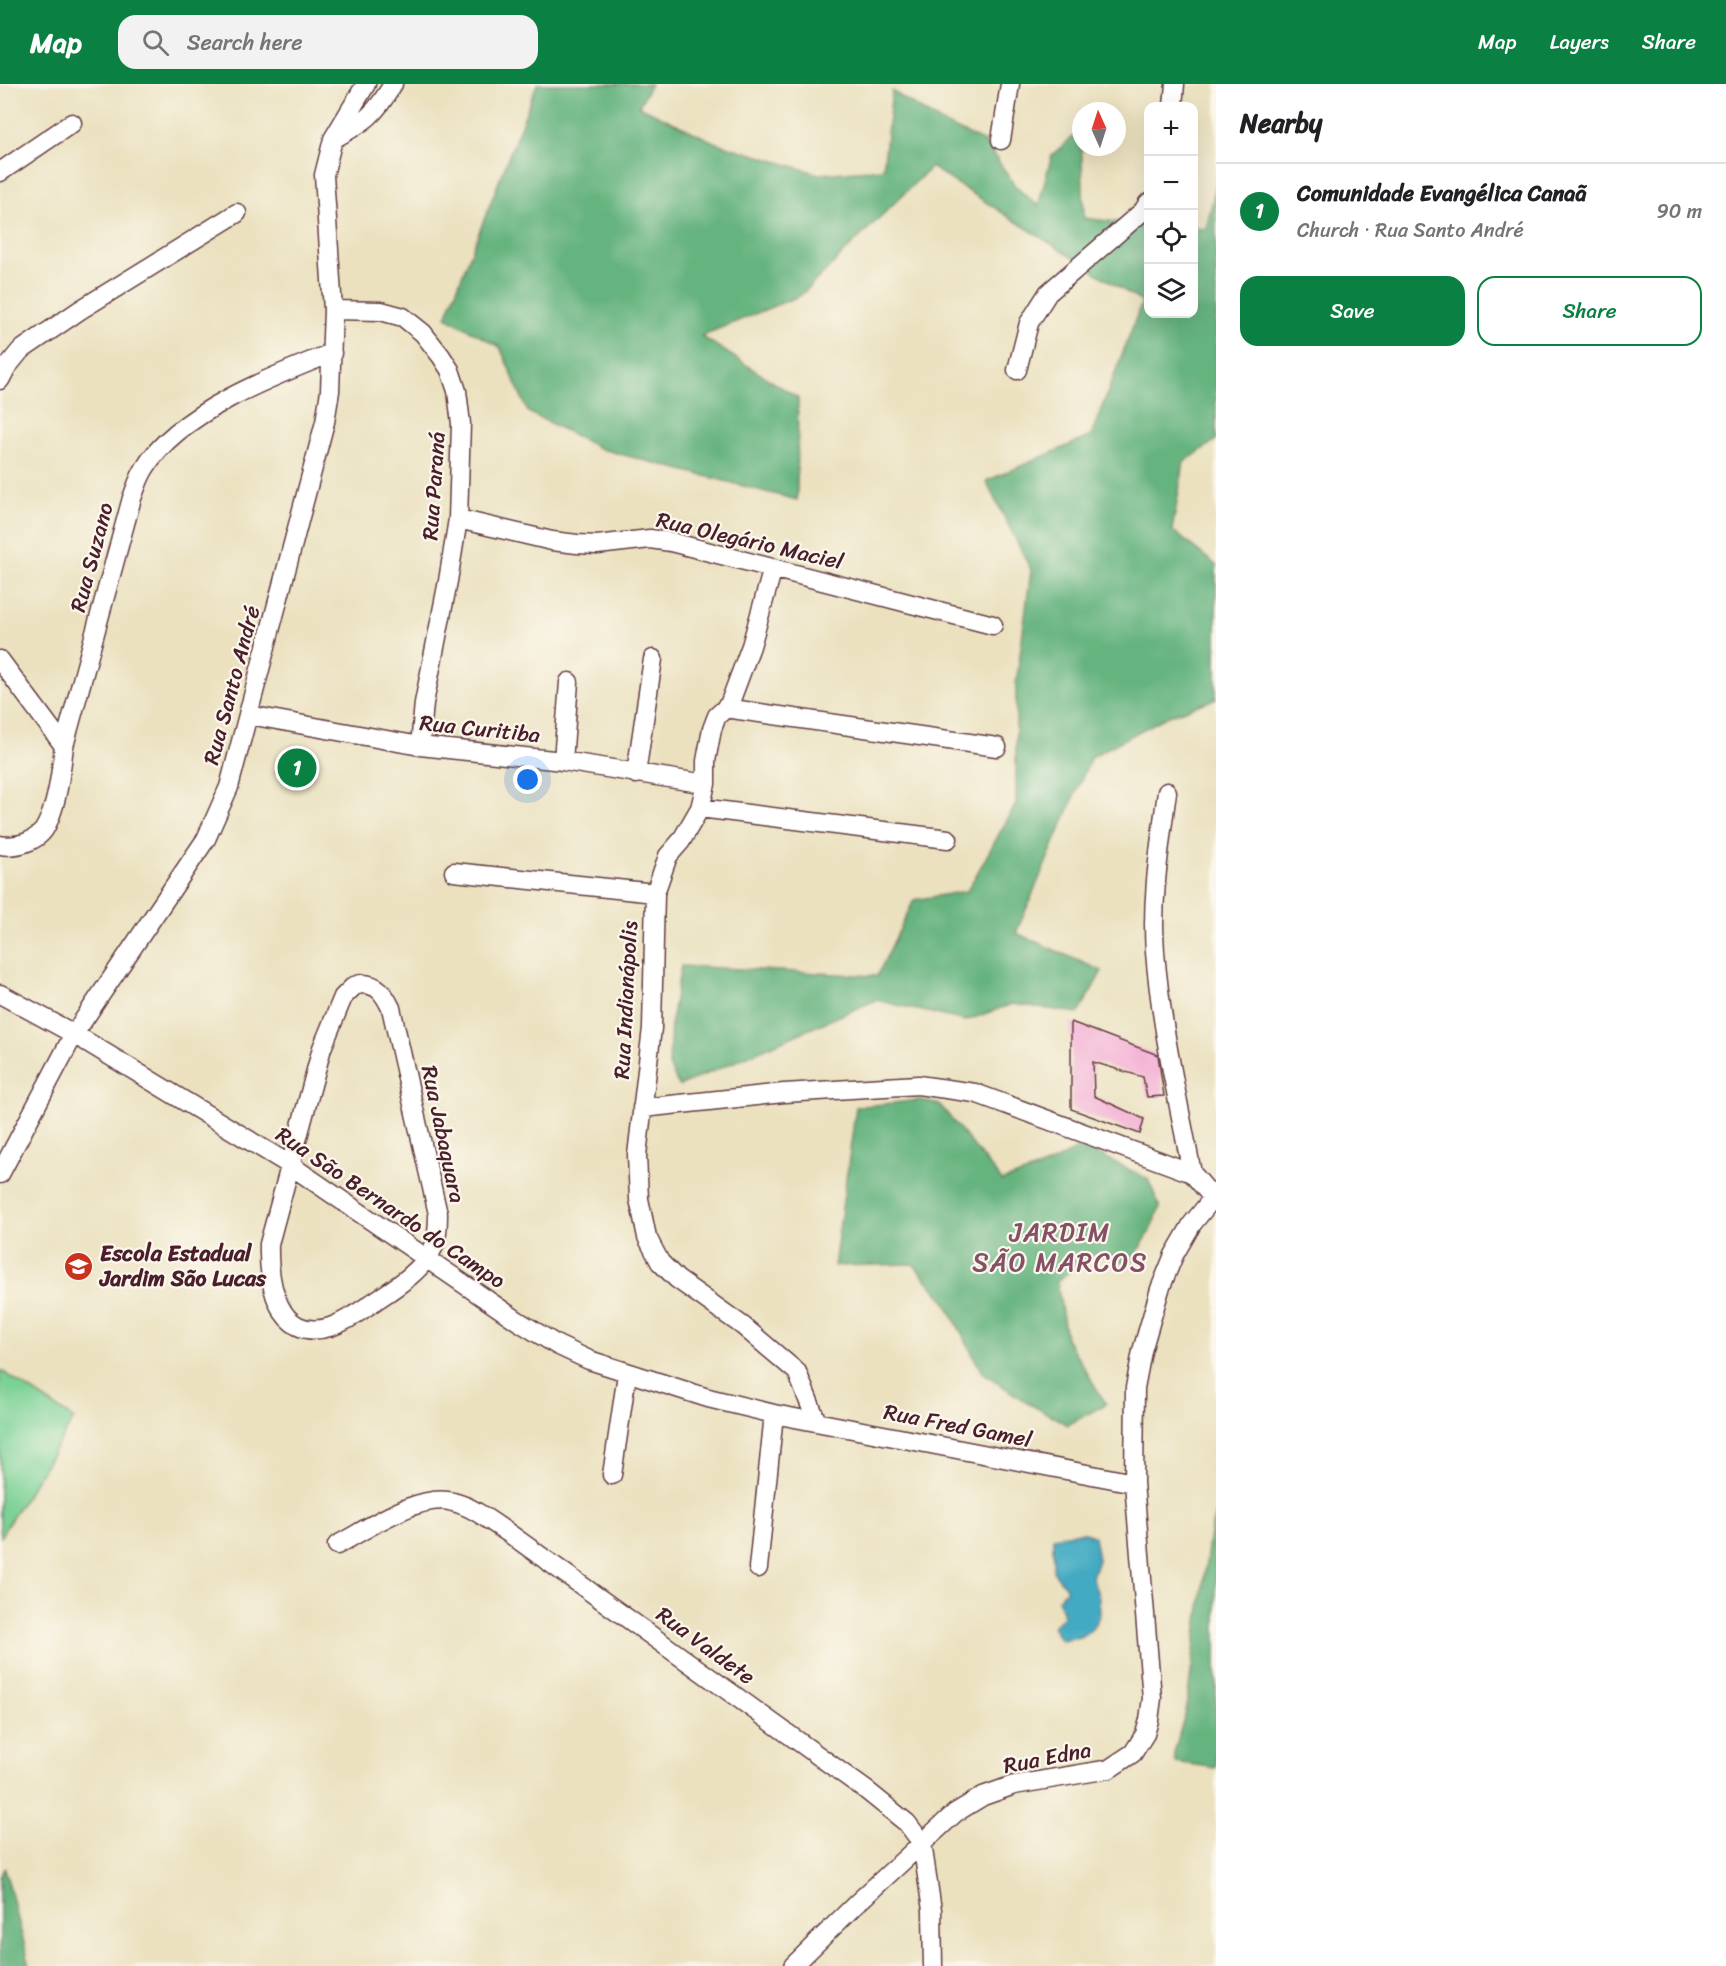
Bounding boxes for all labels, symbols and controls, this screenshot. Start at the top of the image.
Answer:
search box [118,15,538,69]
text: Map [30,18,82,67]
text: Search here [187,23,303,62]
text: Map [1478,23,1517,61]
text: Layers [1550,23,1609,61]
text: Share [1642,23,1696,61]
icon: search [139,26,172,59]
text: Nearby [1240,100,1322,146]
north arrow [1072,102,1126,156]
map controls [1144,102,1198,318]
button: + [1144,102,1198,156]
button: − [1144,156,1198,210]
text: Comunidade Evangélica Canaã [1297,174,1586,213]
text: 1 [1255,194,1264,229]
text: 90 m [1657,194,1702,229]
button: locate [1144,210,1198,264]
text: Church · Rua Santo André [1297,213,1524,248]
button: layers [1144,264,1198,318]
button: Save [1240,276,1465,346]
button: Share [1477,276,1702,346]
street label: Rua Paraná [410,430,457,542]
street label: Rua Suzano [58,498,125,616]
street label: Rua Olegário Maciel [653,500,848,581]
street label: Rua Santo André [191,601,271,769]
street label: Rua Curitiba [418,703,542,754]
pin: 1 [278,746,316,790]
your location [513,765,542,794]
street label: Rua Indianápolis [602,920,649,1080]
street label: Rua Jabaquara [410,1062,477,1207]
street label: Rua São Bernardo do Campo [268,1116,514,1299]
district label: JARDIM SÃO MARCOS [972,1209,1148,1285]
place label: Escola Estadual Jardim São Lucas [98,1234,267,1298]
school or university icon: Escola Estadual Jardim São Lucas [63,1250,95,1282]
street label: Rua Fred Gamel [881,1392,1036,1459]
street label: Rua Valdete [648,1596,764,1695]
street label: Rua Edna [1000,1730,1094,1785]

